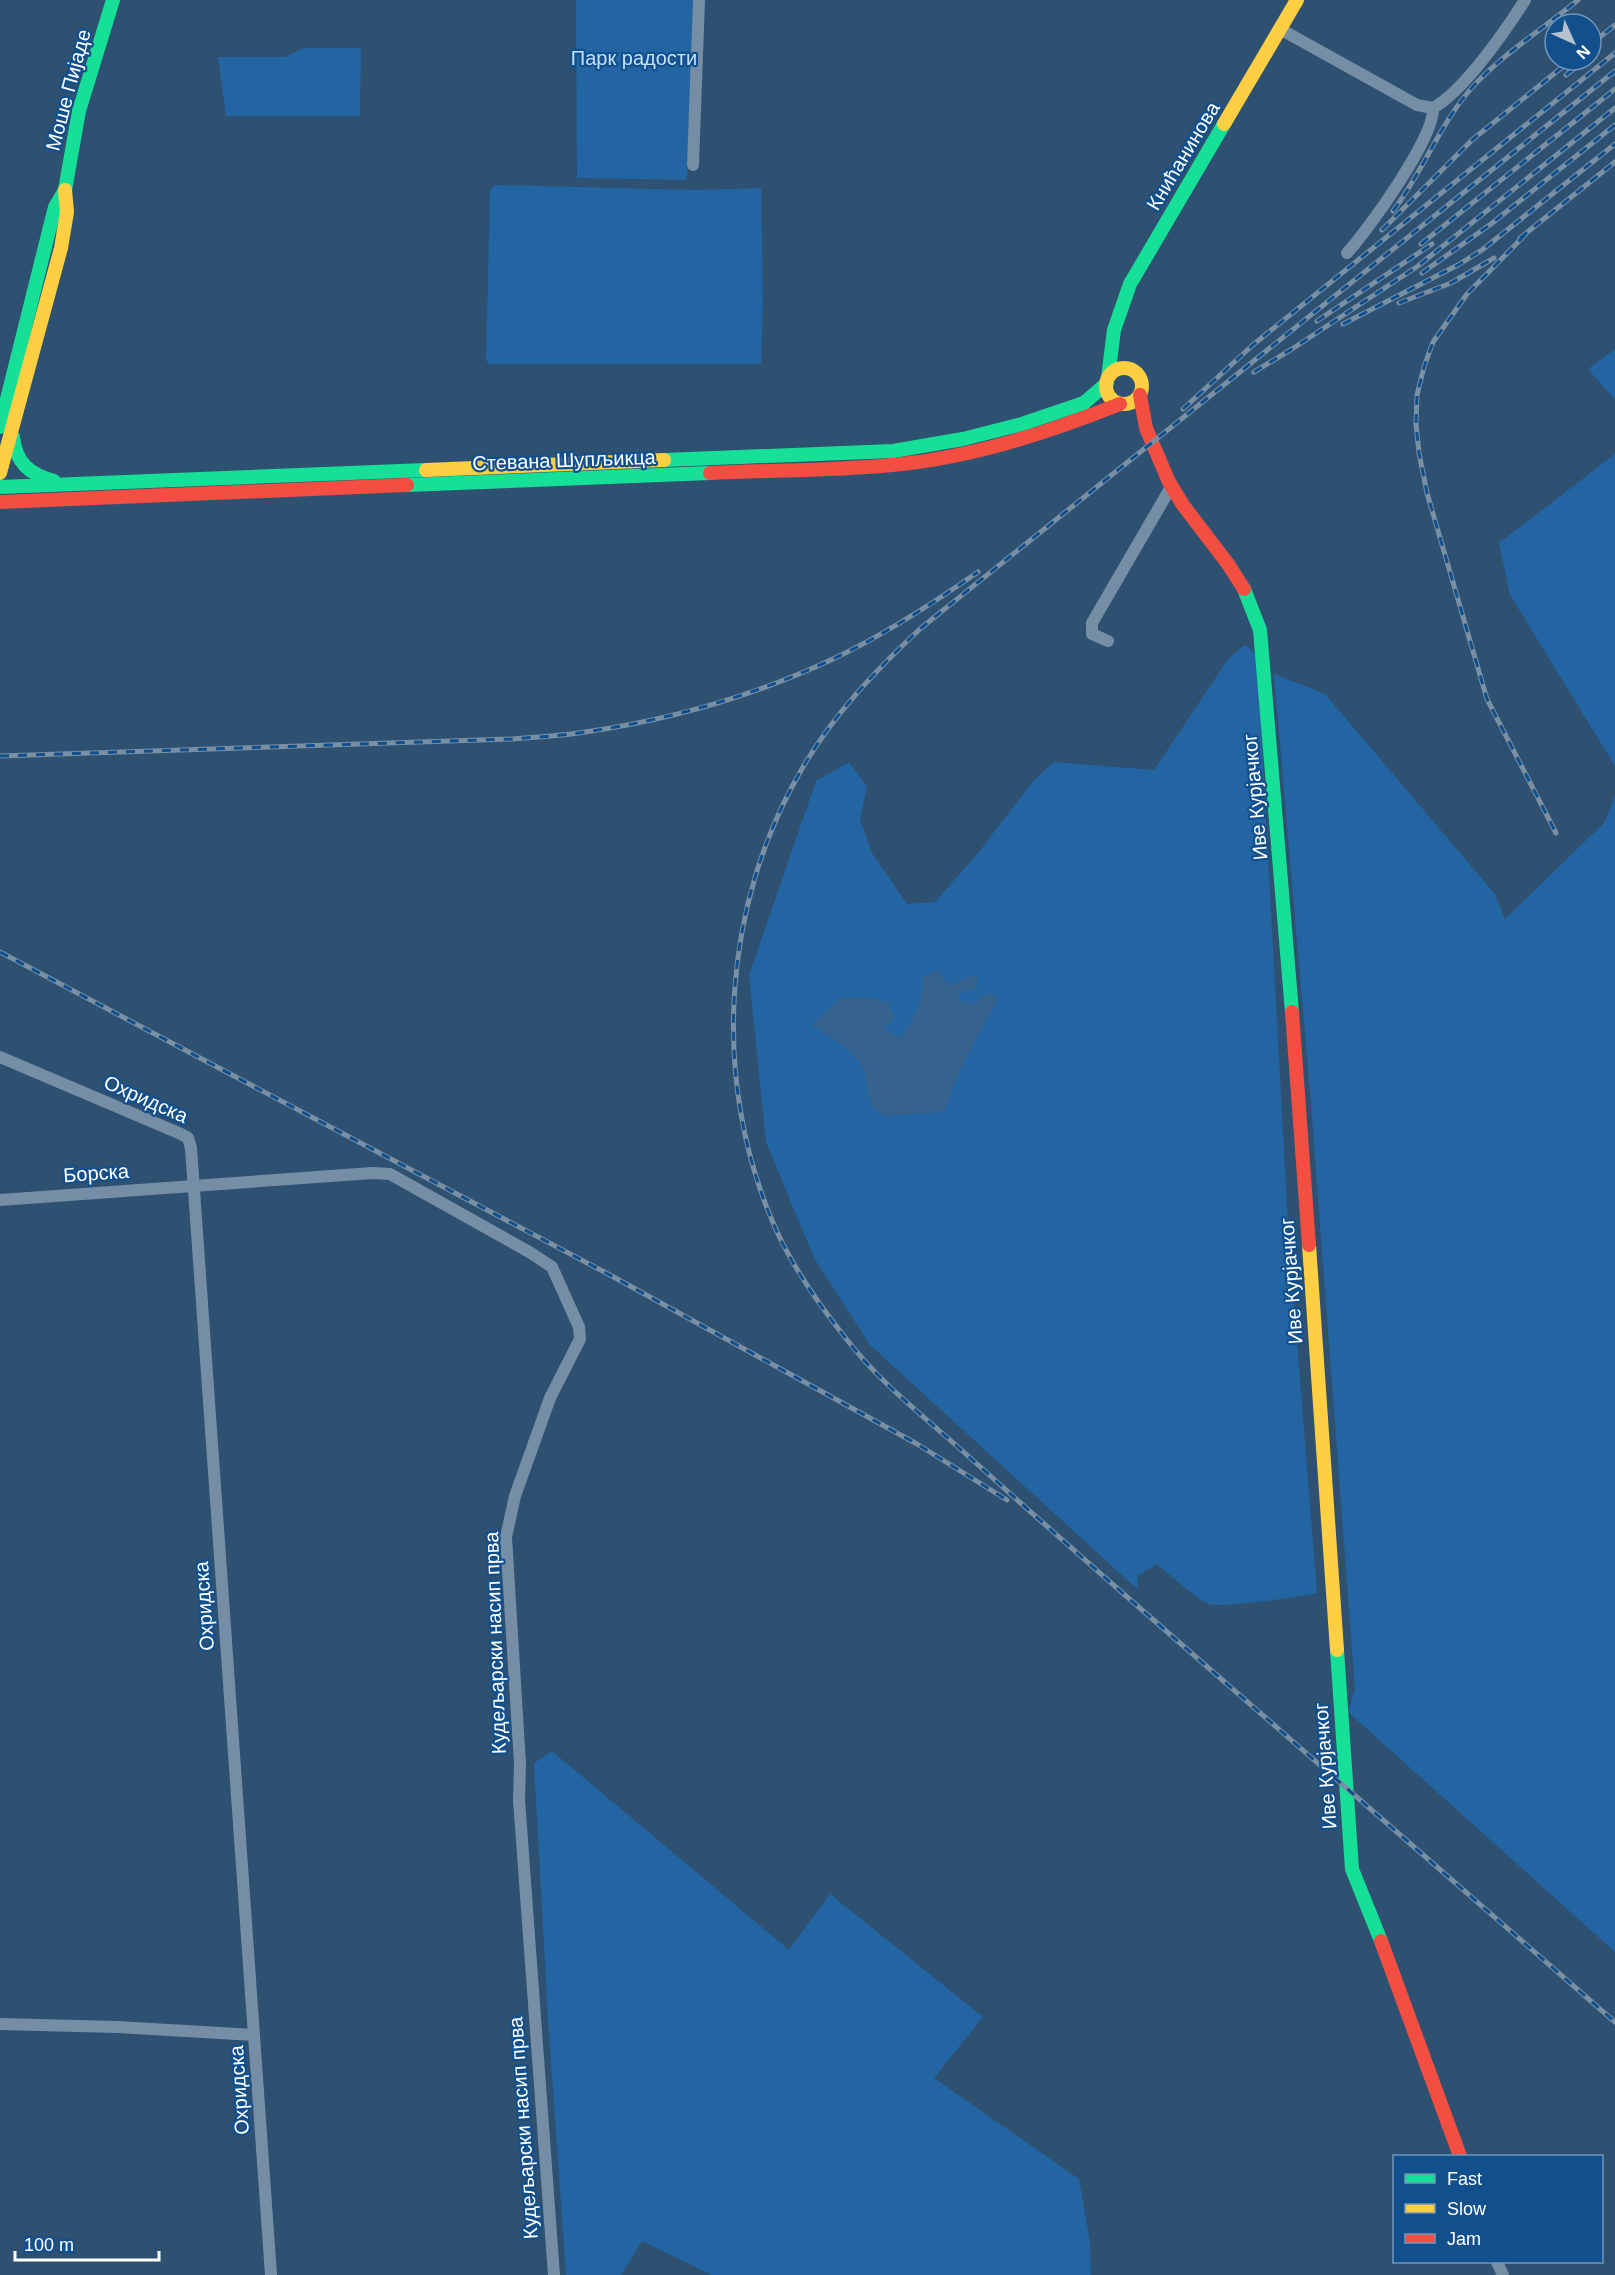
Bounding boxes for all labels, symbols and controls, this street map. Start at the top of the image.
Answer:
north arrow [1543,12,1603,72]
street label: Моше Пијаде [41,27,95,153]
text: N [1573,42,1593,62]
park label: Парк радости [571,47,697,69]
street label: Книћанинова [1142,97,1224,214]
street label: Стевана Шупљикца [472,446,657,474]
street label: Иве Курјачког [1239,733,1271,861]
street label: Охридска [101,1071,192,1128]
street label: Борска [62,1160,130,1186]
street label: Иве Курјачког [1276,1217,1306,1345]
street label: Кудељарски насип прва [480,1530,510,1755]
street label: Охридска [190,1560,218,1651]
street label: Иве Курјачког [1310,1702,1340,1830]
street label: Кудељарски насип прва [504,2015,542,2240]
street label: Охридска [225,2044,253,2135]
legend [1393,2155,1603,2263]
text: Fast [1447,2169,1482,2189]
text: Slow [1447,2199,1487,2219]
scale bar [15,2224,159,2262]
text: Jam [1447,2229,1481,2249]
text: 100 m [24,2235,74,2255]

